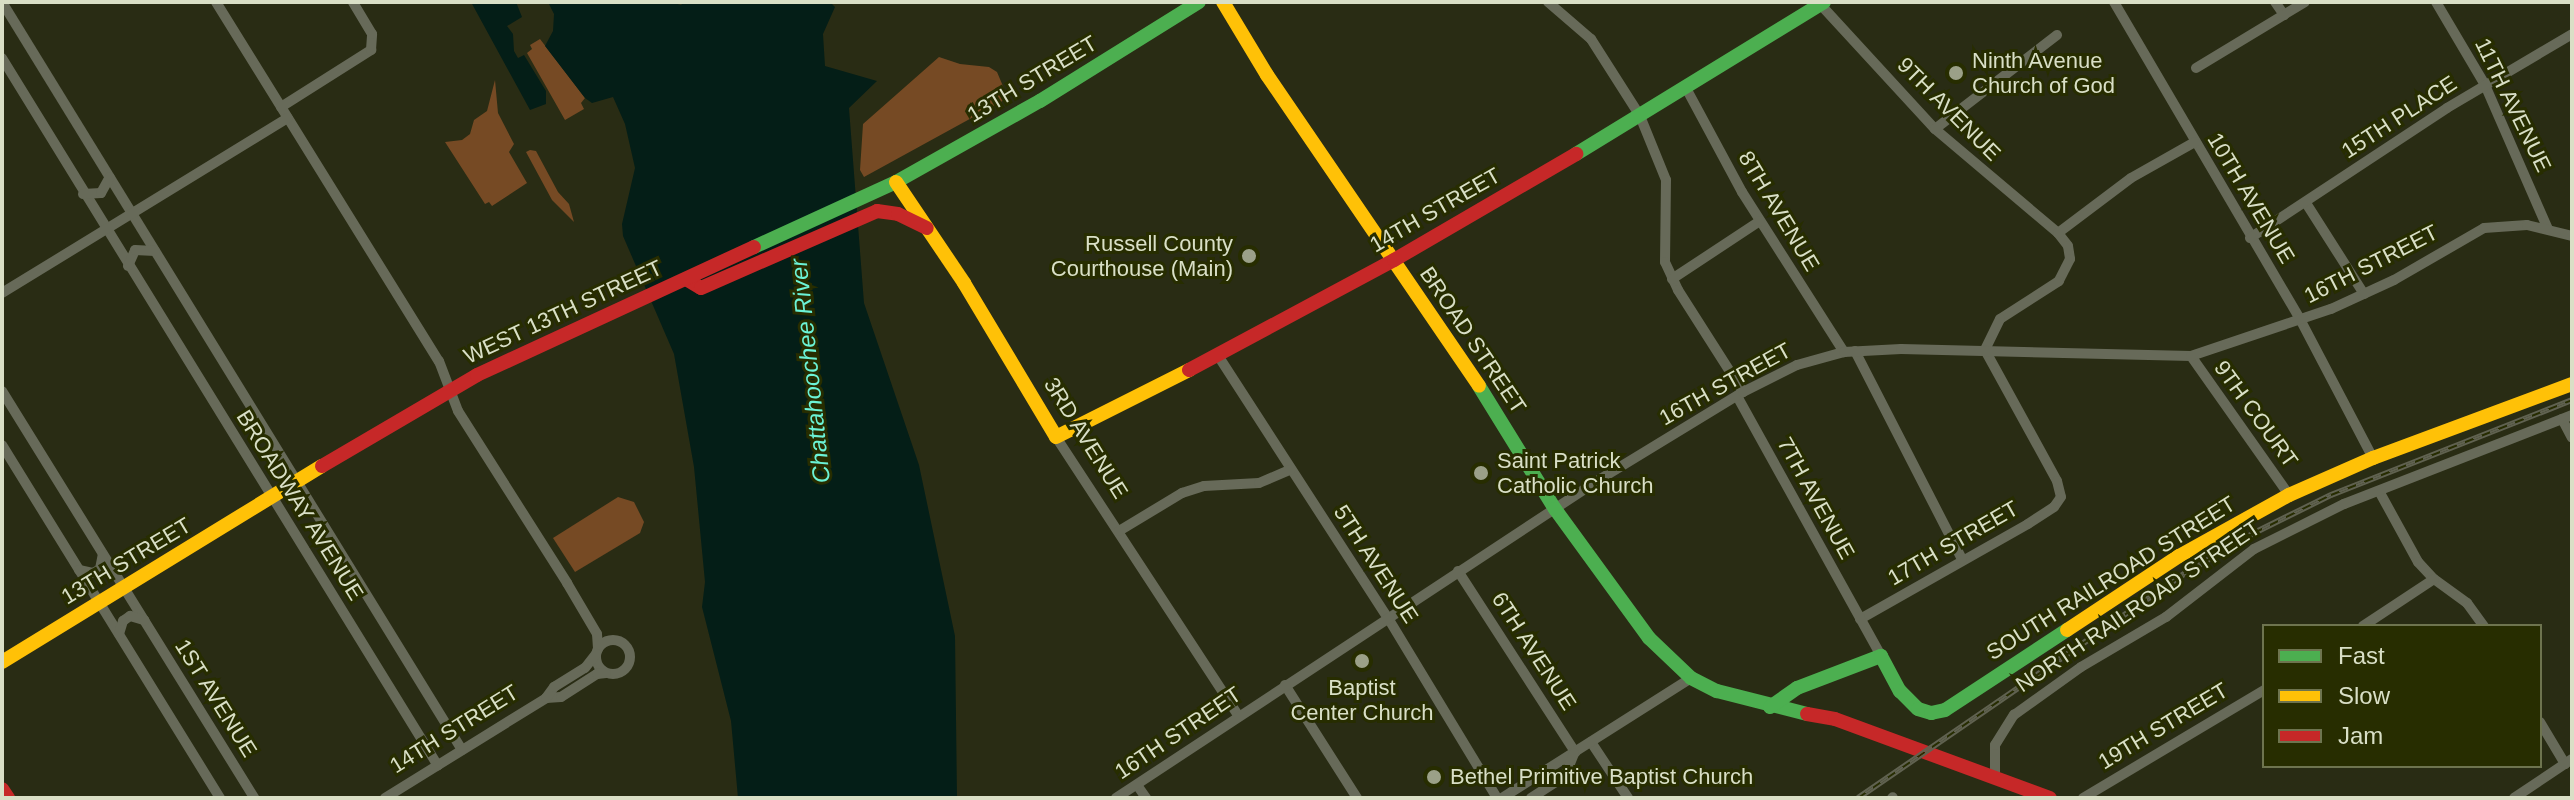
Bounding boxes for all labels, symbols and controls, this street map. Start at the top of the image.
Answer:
street label: 13TH STREET [962,30,1102,128]
street label: 11TH AVENUE [2469,33,2557,177]
place label: Ninth Avenue Church of God [1972,47,2115,98]
street label: 9TH AVENUE [1891,51,2007,167]
marker: Ninth Avenue Church of God [1947,64,1965,82]
street label: 15TH PLACE [2336,70,2462,164]
street label: 10TH AVENUE [2201,127,2301,269]
street label: 8TH AVENUE [1733,146,1825,276]
street label: 14TH STREET [1365,162,1505,258]
street label: 16TH STREET [2300,219,2442,309]
place label: Russell County Courthouse (Main) [1051,230,1233,282]
marker: Russell County Courthouse (Main) [1240,247,1258,265]
street label: WEST 13TH STREET [459,254,667,370]
water label: Chattahoochee River [784,257,836,485]
street label: BROAD STREET [1414,262,1532,418]
street label: 16TH STREET [1654,337,1796,431]
street label: 9TH COURT [2208,355,2304,473]
street label: 3RD AVENUE [1038,372,1134,504]
street label: BROADWAY AVENUE [230,404,370,606]
street label: 7TH AVENUE [1771,432,1861,564]
place label: Saint Patrick Catholic Church [1497,447,1654,498]
marker: Saint Patrick Catholic Church [1472,464,1490,482]
street label: SOUTH RAILROAD STREET [1982,490,2240,666]
street label: 17TH STREET [1883,495,2023,591]
street label: 5TH AVENUE [1328,500,1424,628]
street label: 13TH STREET [56,512,196,610]
street label: NORTH RAILROAD STREET [2011,514,2265,698]
street label: 6TH AVENUE [1486,587,1582,715]
legend [2262,624,2542,768]
street label: 1ST AVENUE [169,634,263,762]
text: Fast [2338,642,2385,669]
marker: Baptist Center Church [1353,652,1371,670]
place label: Baptist Center Church [1290,674,1434,726]
street label: 19TH STREET [2093,677,2233,775]
street label: 14TH STREET [385,679,523,779]
street label: 16TH STREET [1110,681,1246,785]
text: Slow [2338,682,2390,709]
text: Jam [2338,722,2383,749]
place label: Bethel Primitive Baptist Church [1450,764,1753,790]
marker: Bethel Primitive Baptist Church [1425,768,1443,786]

